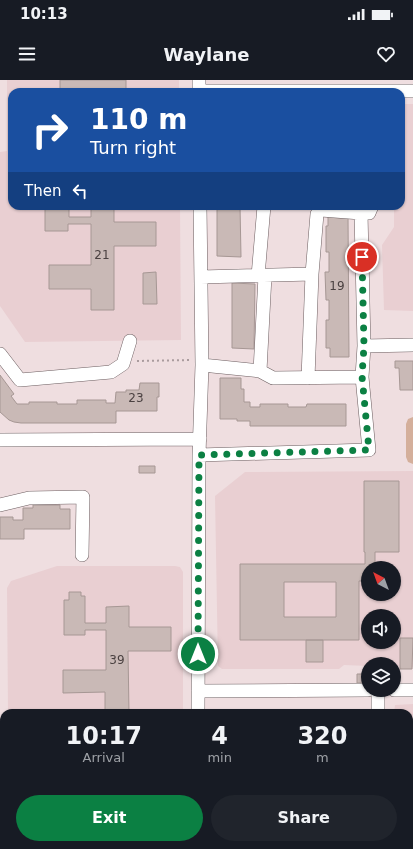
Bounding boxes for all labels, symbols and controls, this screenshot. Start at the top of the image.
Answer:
text: 10:13 [20,5,68,23]
icon: menu [16,43,38,65]
icon: heart [375,43,397,65]
text: Waylane [164,44,249,65]
text: 110 m [90,103,187,136]
icon: right [24,104,76,156]
text: Turn right [90,137,176,158]
icon: left [69,180,91,202]
text: Then [24,182,61,200]
pin [345,240,379,274]
icon: arrive [351,246,373,268]
house number: 21 [94,248,110,262]
house number: 19 [329,279,345,293]
house number: 23 [128,391,144,405]
north arrow [361,561,401,601]
map controls [361,561,401,697]
button: sound [361,609,401,649]
position arrow [177,633,219,675]
house number: 39 [109,653,125,667]
button: layers [361,657,401,697]
text: 10:17 [65,722,142,750]
text: 4 [211,722,228,750]
text: 320 [297,722,347,750]
text: Arrival [83,750,125,765]
text: min [207,750,232,765]
text: m [316,750,329,765]
button: Exit [16,795,203,841]
button: Share [211,795,397,841]

